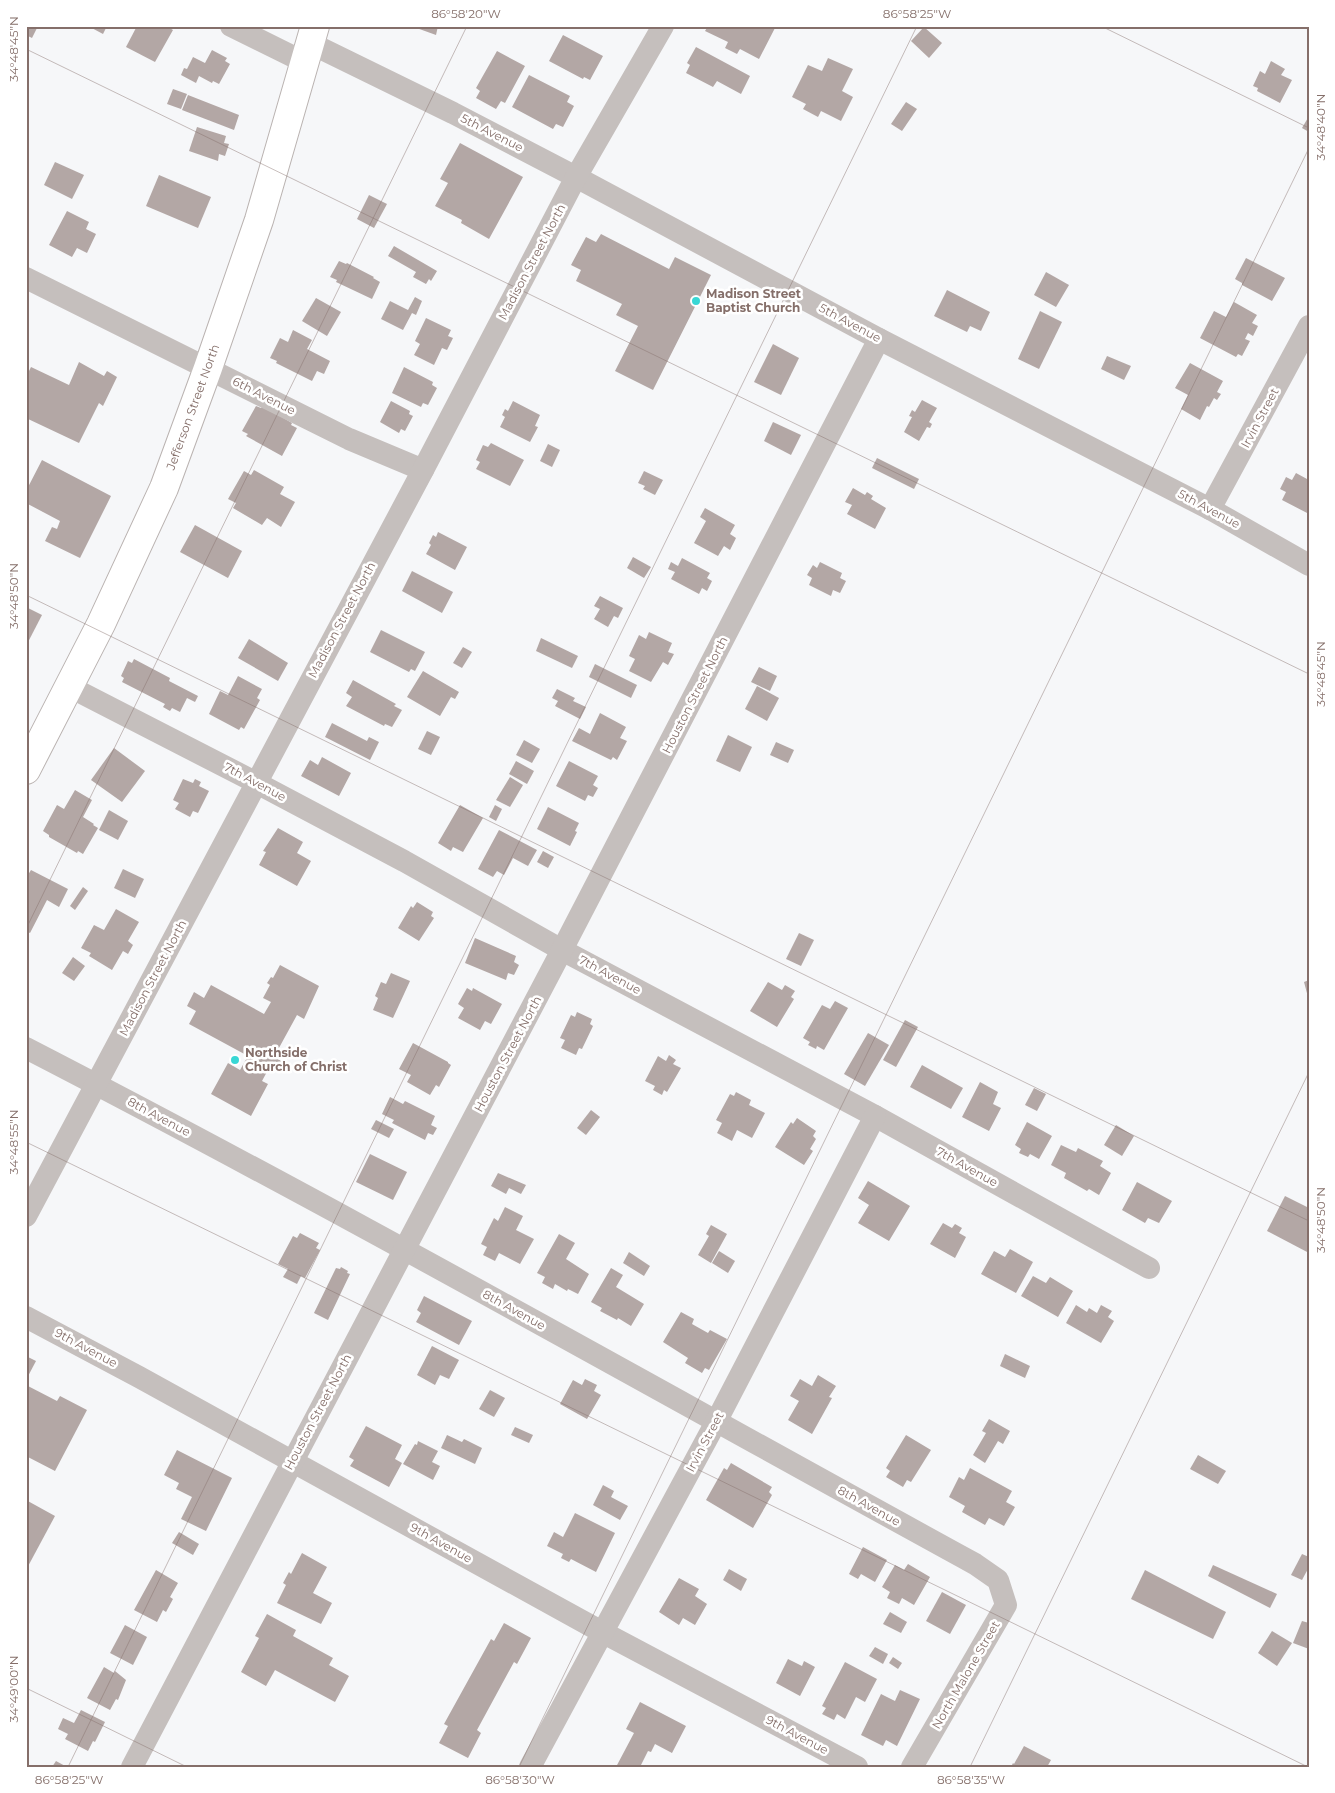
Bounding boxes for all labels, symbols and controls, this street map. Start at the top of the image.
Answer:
text: 86°58'20"W [431,6,501,21]
text: 86°58'25"W [883,6,951,21]
text: 34°48'45"N [6,16,21,82]
text: 34°48'40"N [1313,94,1328,160]
street label: 5th Avenue [458,110,526,155]
street label: Madison Street North [495,201,569,322]
place label: Madison Street Baptist Church [706,286,802,315]
marker: Madison Street Baptist Church [690,295,702,307]
street label: 5th Avenue [817,300,884,345]
street label: Jefferson Street North [162,342,222,473]
street label: 6th Avenue [230,373,298,418]
street label: Irvin Street [1237,385,1282,450]
street label: 5th Avenue [1176,486,1243,531]
street label: Madison Street North [305,559,379,680]
text: 34°48'50"N [6,563,21,629]
street label: Houston Street North [659,634,731,756]
text: 34°48'45"N [1313,641,1328,707]
street label: 7th Avenue [222,759,289,804]
street label: Madison Street North [116,917,190,1038]
street label: 7th Avenue [577,952,644,997]
street label: Houston Street North [471,993,545,1114]
place label: Northside Church of Christ [245,1045,348,1074]
marker: Northside Church of Christ [229,1054,241,1066]
street label: 8th Avenue [125,1094,193,1139]
text: 34°48'55"N [6,1110,21,1174]
street label: 7th Avenue [934,1143,1001,1190]
text: 34°48'50"N [1313,1187,1328,1253]
street label: 8th Avenue [480,1286,548,1333]
street label: 9th Avenue [52,1325,120,1370]
street label: Houston Street North [281,1351,355,1472]
street label: Irvin Street [682,1409,727,1474]
street label: 8th Avenue [835,1482,903,1529]
street label: 9th Avenue [408,1519,475,1566]
street label: North Malone Street [928,1618,1003,1732]
text: 34°49'00"N [6,1656,21,1722]
street label: 9th Avenue [763,1712,831,1757]
text: 86°58'25"W [35,1772,103,1787]
text: 86°58'30"W [485,1772,555,1787]
text: 86°58'35"W [937,1772,1005,1787]

